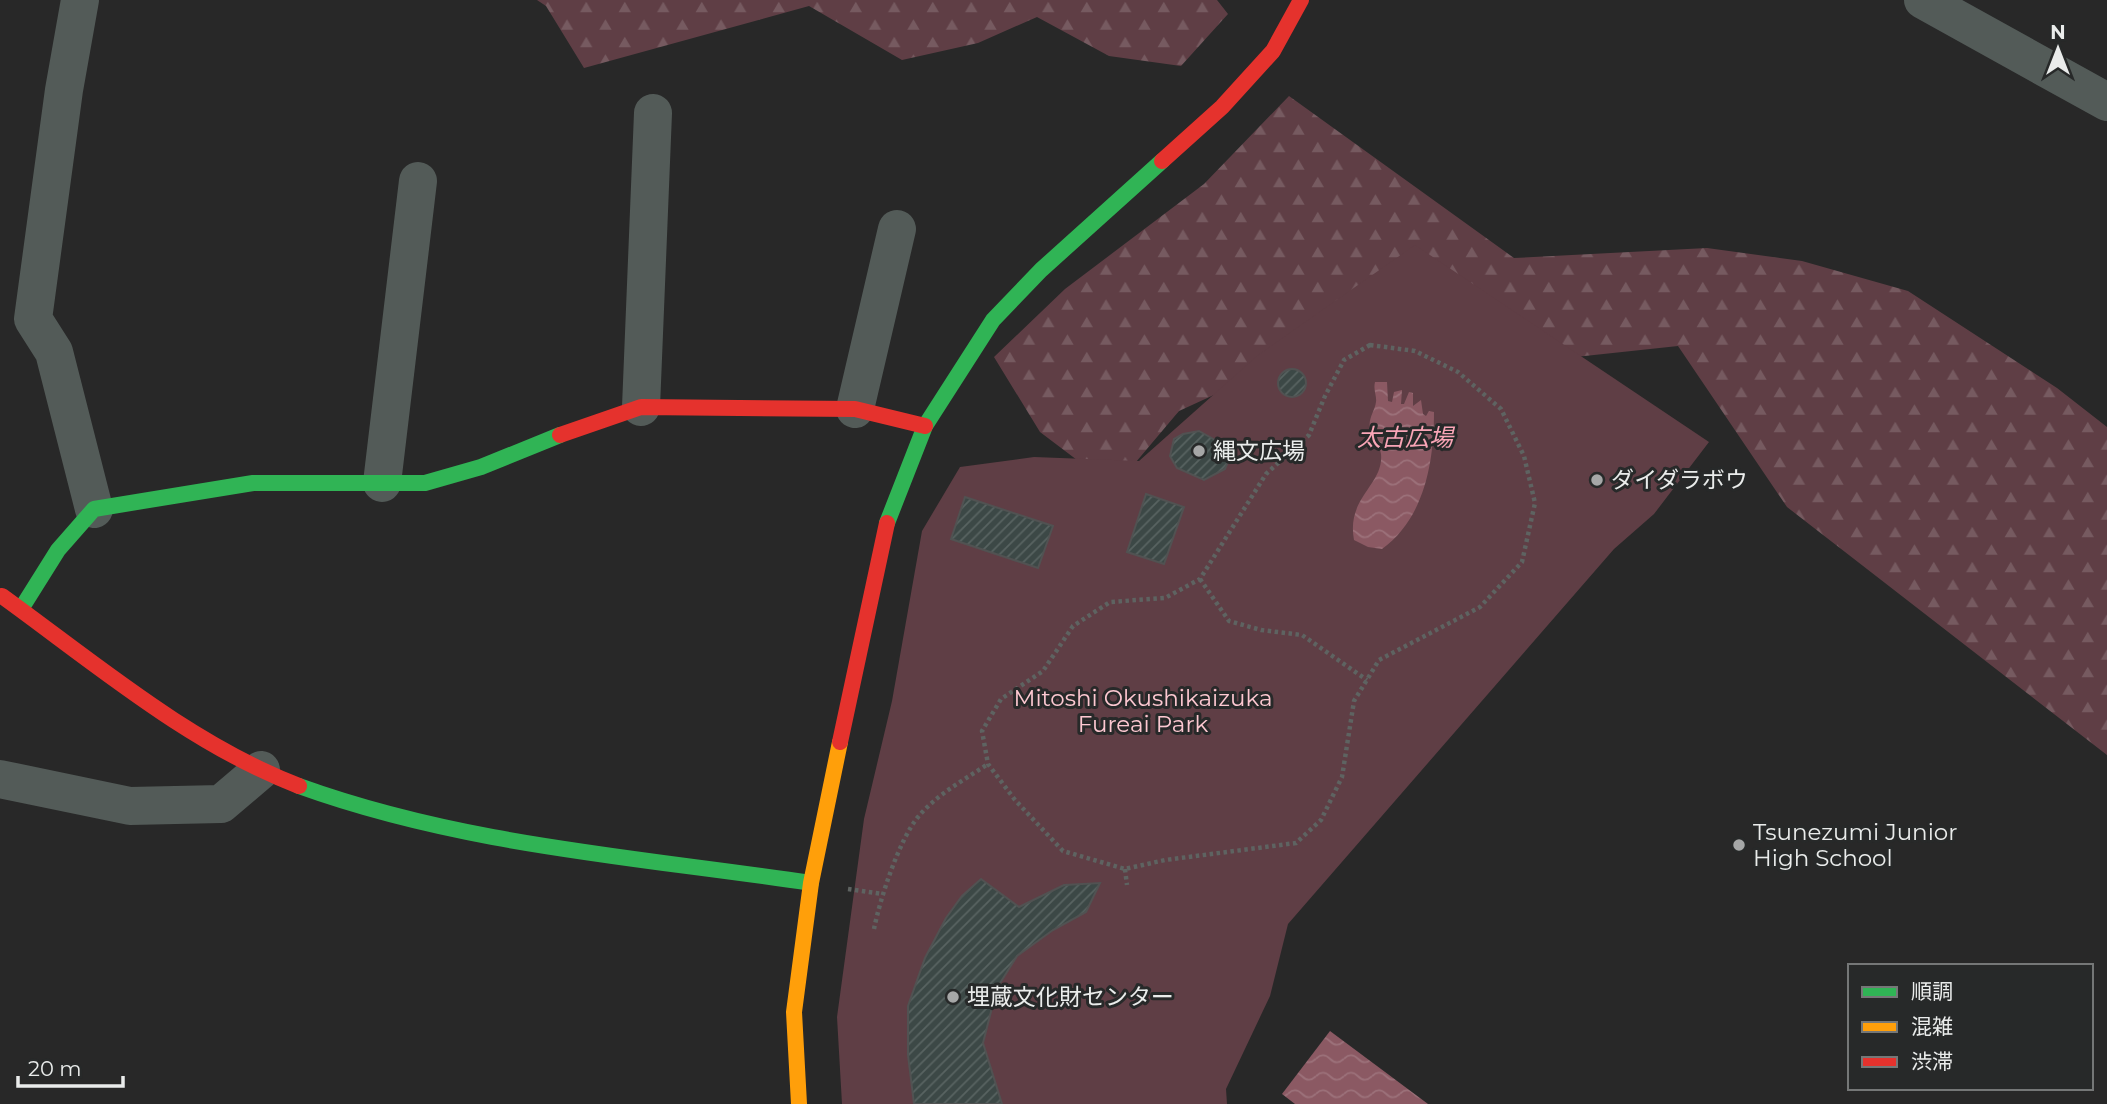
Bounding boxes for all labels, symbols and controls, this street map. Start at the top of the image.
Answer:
north arrow [2023,14,2093,84]
text: N [2050,21,2066,44]
water label: 太古広場 [1357,423,1456,452]
place label: 縄文広場 [1213,437,1305,465]
marker: 縄文広場 [1191,443,1207,459]
place label: ダイダラボウ [1611,466,1748,494]
marker: ダイダラボウ [1589,472,1605,488]
park label: Mitoshi Okushikaizuka Fureai Park [1013,684,1273,738]
place label: Tsunezumi Junior High School [1753,818,1958,872]
marker: Tsunezumi Junior High School [1731,837,1747,853]
legend [1848,964,2093,1090]
text: 順調 [1911,979,1953,1004]
place label: 埋蔵文化財センター [967,983,1174,1011]
marker: 埋蔵文化財センター [945,989,961,1005]
text: 混雑 [1911,1014,1953,1039]
scale bar [18,1044,122,1088]
text: 渋滞 [1911,1049,1953,1074]
text: 20 m [28,1056,82,1081]

